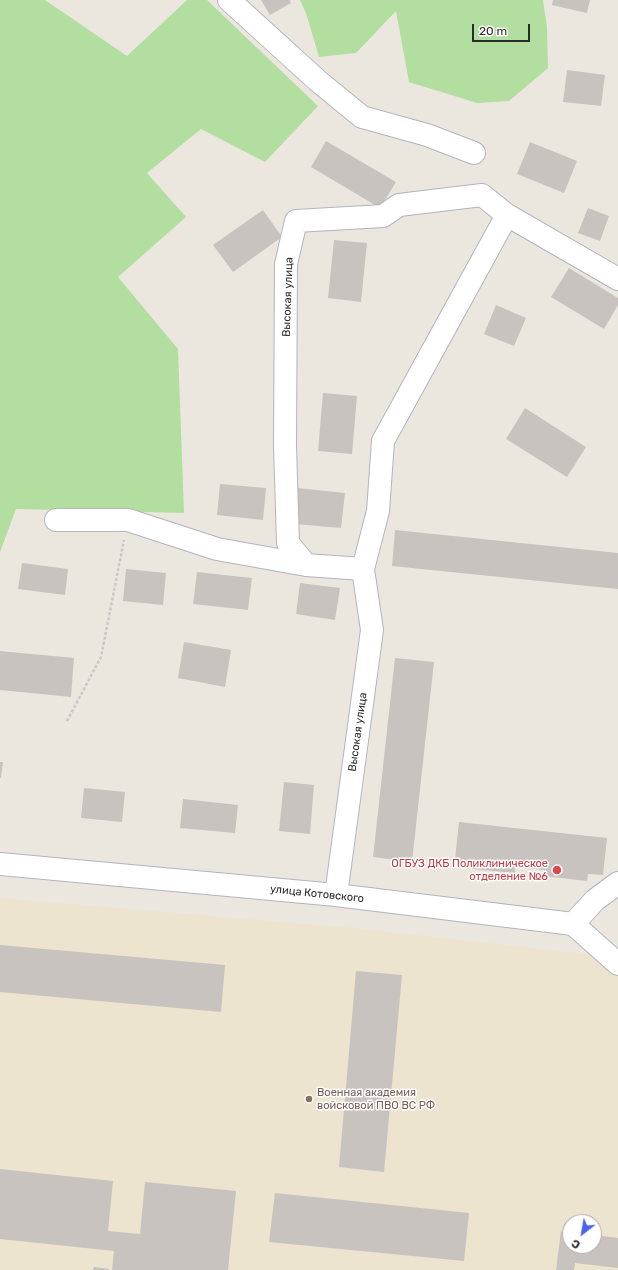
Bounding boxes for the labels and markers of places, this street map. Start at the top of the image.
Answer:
place label: ОГБУЗ ДКБ Поликлиническое отделение №6 [391,857,548,883]
marker: ОГБУЗ ДКБ Поликлиническое отделение №6 [551,864,563,876]
place label: Военная академия войсковой ПВО ВС РФ [317,1086,435,1112]
marker: Военная академия войсковой ПВО ВС РФ [304,1094,314,1104]

